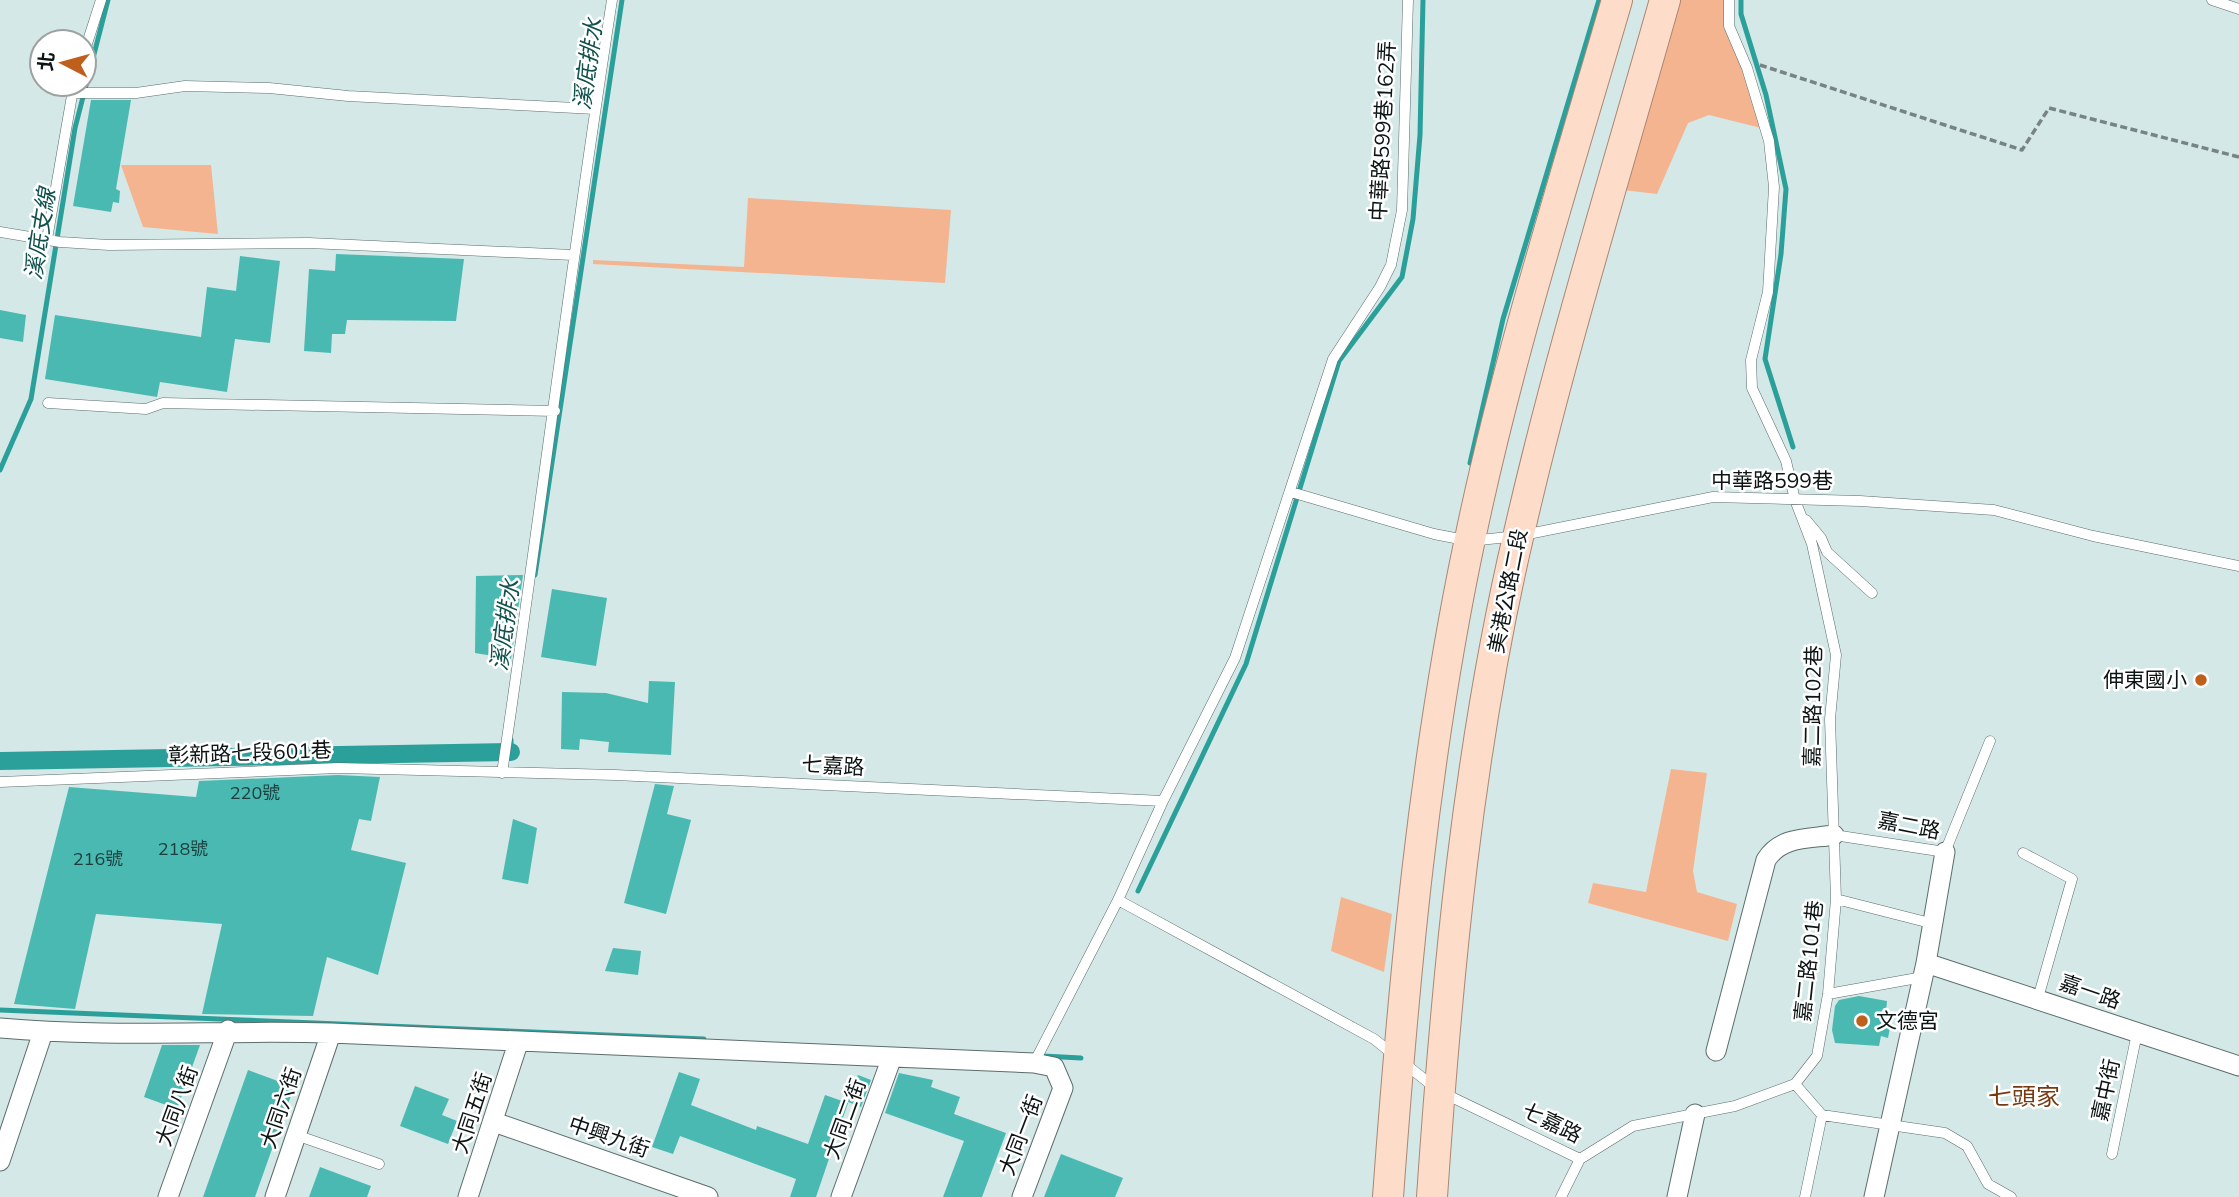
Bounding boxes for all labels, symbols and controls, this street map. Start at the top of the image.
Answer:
water label: 溪底排水 [567,15,608,112]
north arrow [28,28,98,98]
street label: 中華路599巷162弄 [1364,40,1400,222]
text: 北 [33,51,59,72]
water label: 溪底支線 [18,183,61,282]
street label: 中華路599巷 [1711,467,1833,493]
street label: 美港公路二段 [1482,526,1532,655]
water label: 溪底排水 [484,576,525,673]
street label: 嘉二路102巷 [1798,645,1826,767]
place label: 伸東國小 [2103,666,2187,692]
marker: 伸東國小 [2193,672,2209,688]
street label: 彰新路七段601巷 [168,736,332,768]
street label: 七嘉路 [801,750,865,780]
house number: 220號 [230,781,280,804]
street label: 嘉二路 [1876,806,1943,844]
house number: 218號 [158,837,208,860]
house number: 216號 [73,847,123,870]
street label: 嘉二路101巷 [1789,899,1827,1023]
street label: 嘉一路 [2056,969,2124,1014]
place label: 文德宮 [1876,1007,1939,1033]
marker: 文德宮 [1854,1013,1870,1029]
street label: 嘉中街 [2086,1056,2124,1123]
street label: 大同八街 [149,1062,203,1150]
street label: 大同六街 [254,1064,306,1152]
street label: 大同五街 [446,1069,496,1157]
street label: 大同二街 [817,1075,871,1163]
district label: 七頭家 [1988,1081,2060,1111]
street label: 大同一街 [993,1091,1047,1179]
street label: 七嘉路 [1518,1097,1586,1148]
street label: 中興九街 [565,1110,653,1162]

